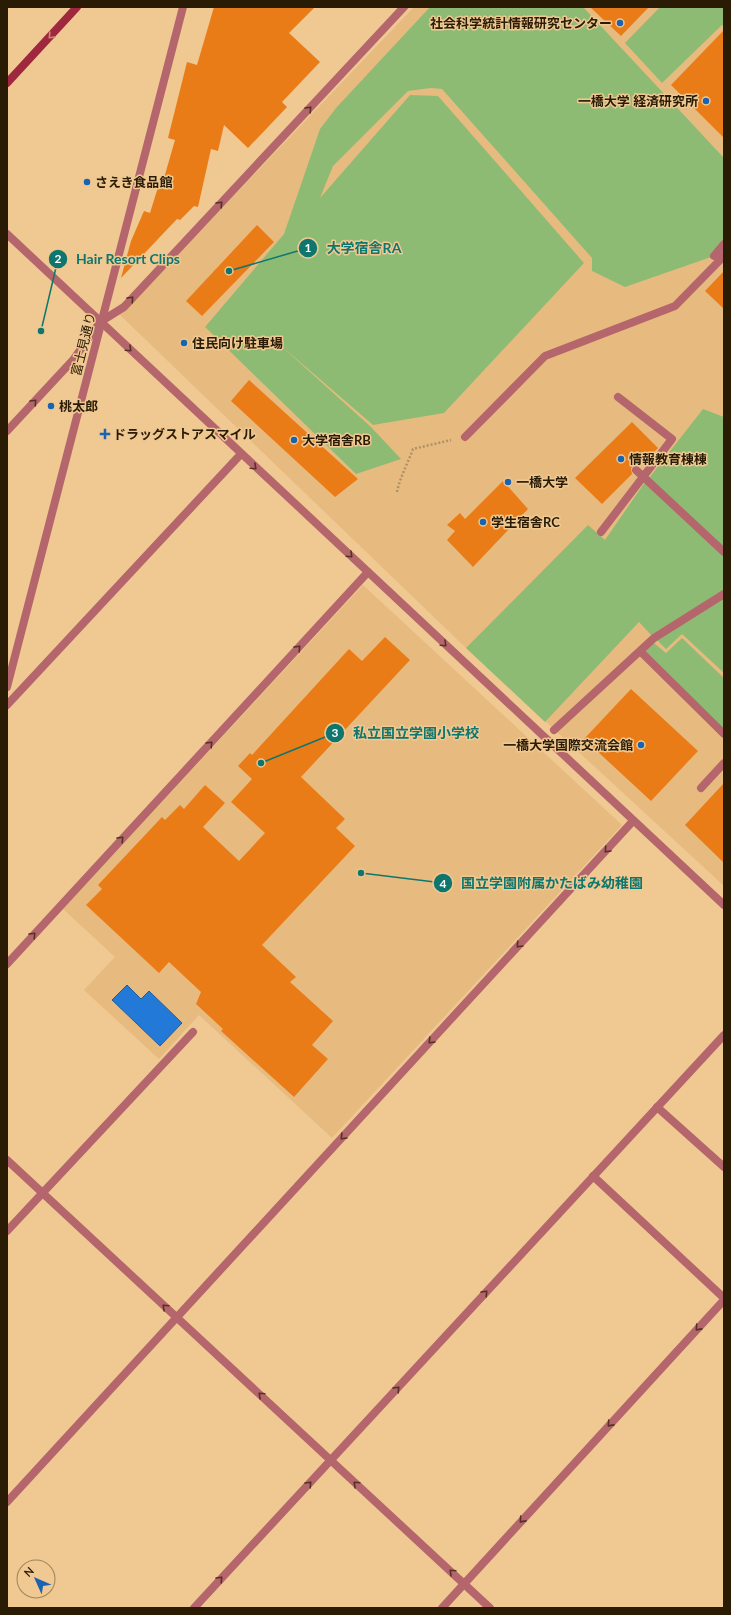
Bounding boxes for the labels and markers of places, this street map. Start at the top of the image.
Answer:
place label: 社会科学統計情報研究センター [430,15,612,31]
marker: 社会科学統計情報研究センター [615,18,625,28]
place label: 一橋大学 経済研究所 [578,93,698,109]
marker: 一橋大学 経済研究所 [701,96,711,106]
place label: さえき食品館 [95,174,173,190]
marker: さえき食品館 [82,177,92,187]
callout: 大学宿舎RA [298,235,409,261]
callout: Hair Resort Clips [48,246,189,272]
place label: 住民向け駐車場 [192,335,283,351]
marker: 住民向け駐車場 [179,338,189,348]
place label: 桃太郎 [59,398,98,414]
marker: 桃太郎 [46,401,56,411]
place label: ドラッグストアスマイル [113,426,256,442]
marker: ドラッグストアスマイル [100,429,110,439]
place label: 大学宿舎RB [302,432,371,448]
marker: 大学宿舎RB [289,435,299,445]
place label: 情報教育棟棟 [629,451,707,467]
marker: 情報教育棟棟 [616,454,626,464]
place label: 一橋大学 [516,474,568,490]
marker: 一橋大学 [503,477,513,487]
place label: 学生宿舎RC [491,514,560,530]
marker: 学生宿舎RC [478,517,488,527]
callout: 私立国立学園小学校 [325,720,487,746]
place label: 一橋大学国際交流会館 [503,737,633,753]
marker: 一橋大学国際交流会館 [636,740,646,750]
callout: 国立学園附属かたばみ幼稚園 [433,870,651,896]

